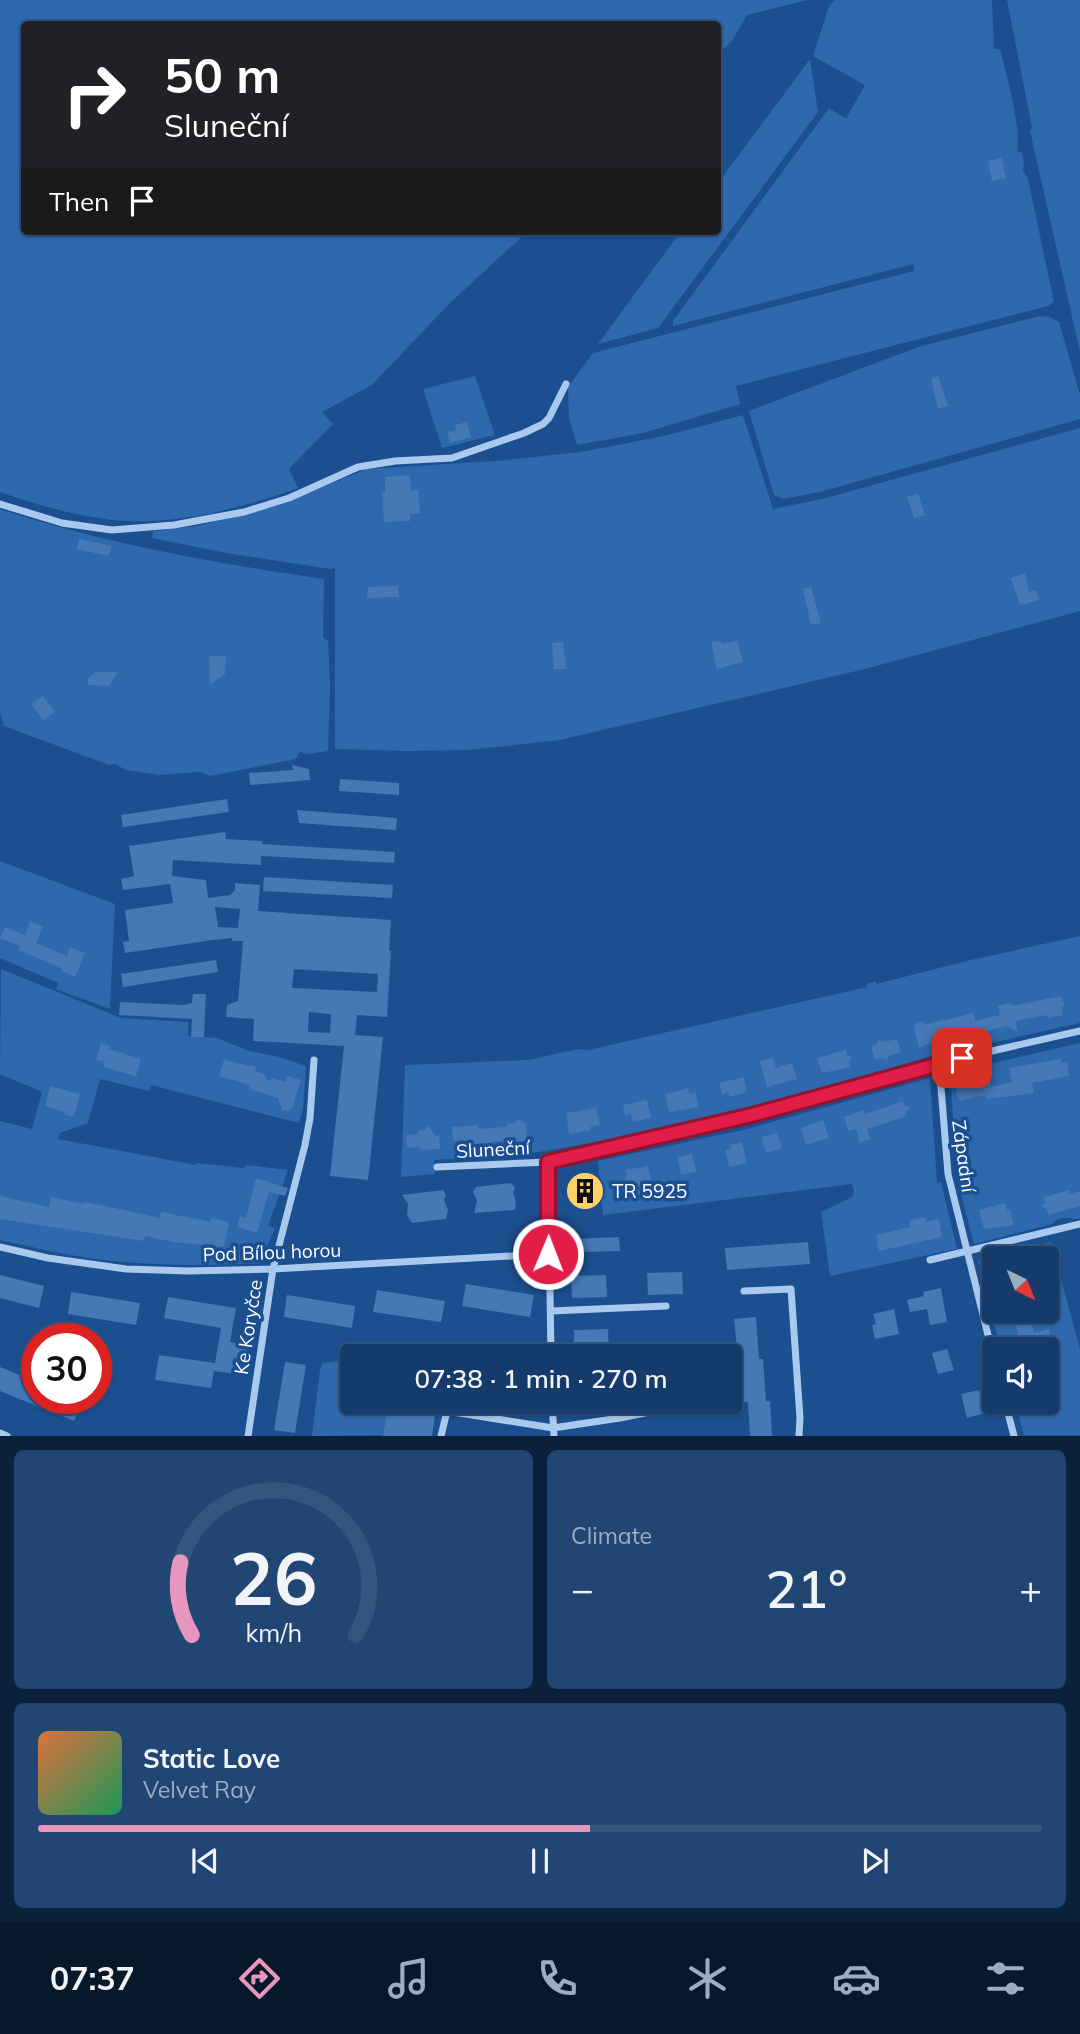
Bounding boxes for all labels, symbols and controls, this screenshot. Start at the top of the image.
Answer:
text: 50 m [164,44,280,105]
icon: right [49,49,140,140]
text: Sluneční [164,105,288,145]
icon: arrive [123,182,161,220]
text: Then [49,185,109,218]
pin [932,1028,992,1088]
icon: arrive [943,1039,981,1077]
street label: Západní [947,1118,981,1195]
street label: Sluneční [455,1135,532,1163]
building icon: TR 5925 [564,1170,606,1212]
place label: TR 5925 [612,1179,687,1203]
position arrow [511,1217,585,1291]
street label: Pod Bílou horou [202,1238,342,1266]
north arrow [982,1246,1059,1323]
map controls [982,1246,1059,1414]
street label: Ke Koryčce [229,1278,267,1376]
speed limit sign: 30 [21,1323,112,1414]
button: sound [982,1337,1059,1414]
text: 07:38 · 1 min · 270 m [414,1362,668,1395]
text: Climate [571,1521,652,1550]
text: 26 [230,1533,317,1624]
text: 21° [766,1556,847,1621]
text: − [571,1565,594,1613]
text: + [1019,1565,1042,1613]
text: km/h [245,1617,302,1648]
text: Static Love [143,1742,280,1775]
text: Velvet Ray [143,1775,256,1804]
icon: previous [186,1842,224,1880]
icon: pause [521,1842,559,1880]
icon: next [856,1842,894,1880]
icon: directions [235,1954,284,2003]
icon: music [384,1954,433,2003]
icon: phone [533,1954,582,2003]
icon: climate [683,1954,732,2003]
icon: car [832,1954,881,2003]
icon: filters [981,1954,1030,2003]
text: 07:37 [50,1958,135,1998]

